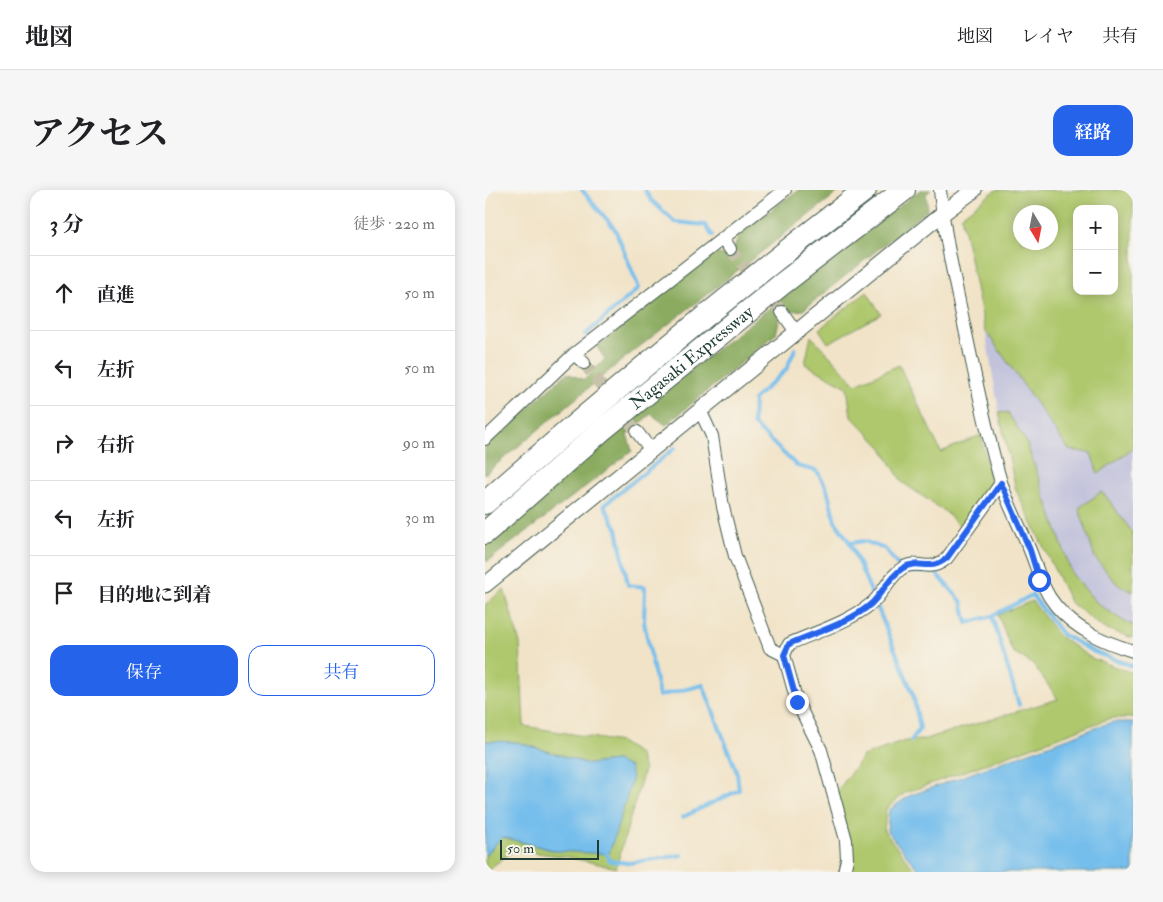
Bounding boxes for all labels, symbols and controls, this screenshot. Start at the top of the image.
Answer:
text: 地図 [25,22,73,53]
text: 地図 [957,25,993,48]
text: レイヤ [1021,25,1074,48]
text: 共有 [1102,25,1138,48]
button: 経路 [1053,105,1133,156]
text: アクセス [30,112,169,156]
north arrow [1013,205,1058,250]
map controls [1073,205,1118,295]
button: + [1073,205,1118,250]
text: 3 分 [50,211,83,238]
text: 徒歩 · 220 m [353,214,435,234]
button: − [1073,250,1118,295]
icon: ahead [50,279,78,307]
text: 直進 [97,283,135,307]
text: 50 m [404,283,435,303]
street label: Nagasaki Expressway [625,300,759,415]
icon: left [50,354,78,382]
text: 左折 [97,358,135,382]
text: 50 m [404,358,435,378]
icon: right [50,429,78,457]
text: 右折 [97,433,135,457]
text: 90 m [403,433,435,453]
icon: left [50,504,78,532]
text: 左折 [97,508,135,532]
text: 30 m [405,508,435,528]
route start [1028,569,1051,592]
icon: arrive [50,579,78,607]
text: 目的地に到着 [97,583,211,607]
button: 保存 [50,645,238,696]
button: 共有 [248,645,435,696]
route end [786,691,809,714]
scale bar [500,837,599,860]
text: 50 m [507,840,534,857]

